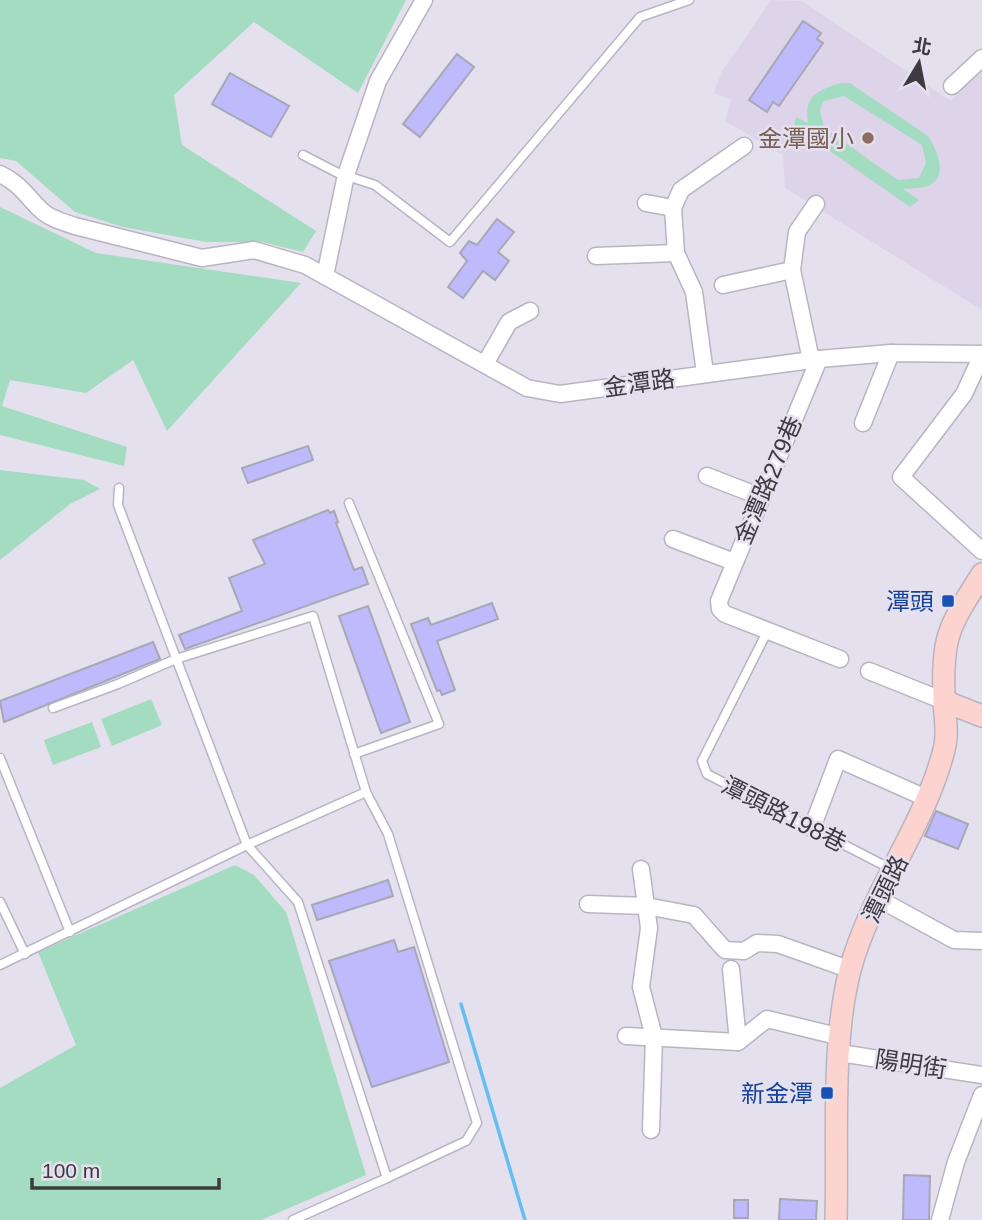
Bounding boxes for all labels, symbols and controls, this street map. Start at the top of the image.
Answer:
north arrow [884,28,954,98]
text: 北 [911,35,933,59]
place label: 金潭國小 [758,125,854,152]
marker: 金潭國小 [860,130,876,146]
street label: 金潭路 [601,365,677,401]
street label: 金潭路279巷 [729,412,807,548]
place label: 潭頭 [886,588,934,615]
marker: 潭頭 [940,593,956,609]
street label: 潭頭路198巷 [717,771,851,857]
street label: 潭頭路 [857,851,913,927]
street label: 陽明街 [873,1045,949,1083]
place label: 新金潭 [741,1080,813,1107]
marker: 新金潭 [819,1085,835,1101]
scale bar [32,1146,219,1190]
text: 100 m [42,1159,100,1182]

